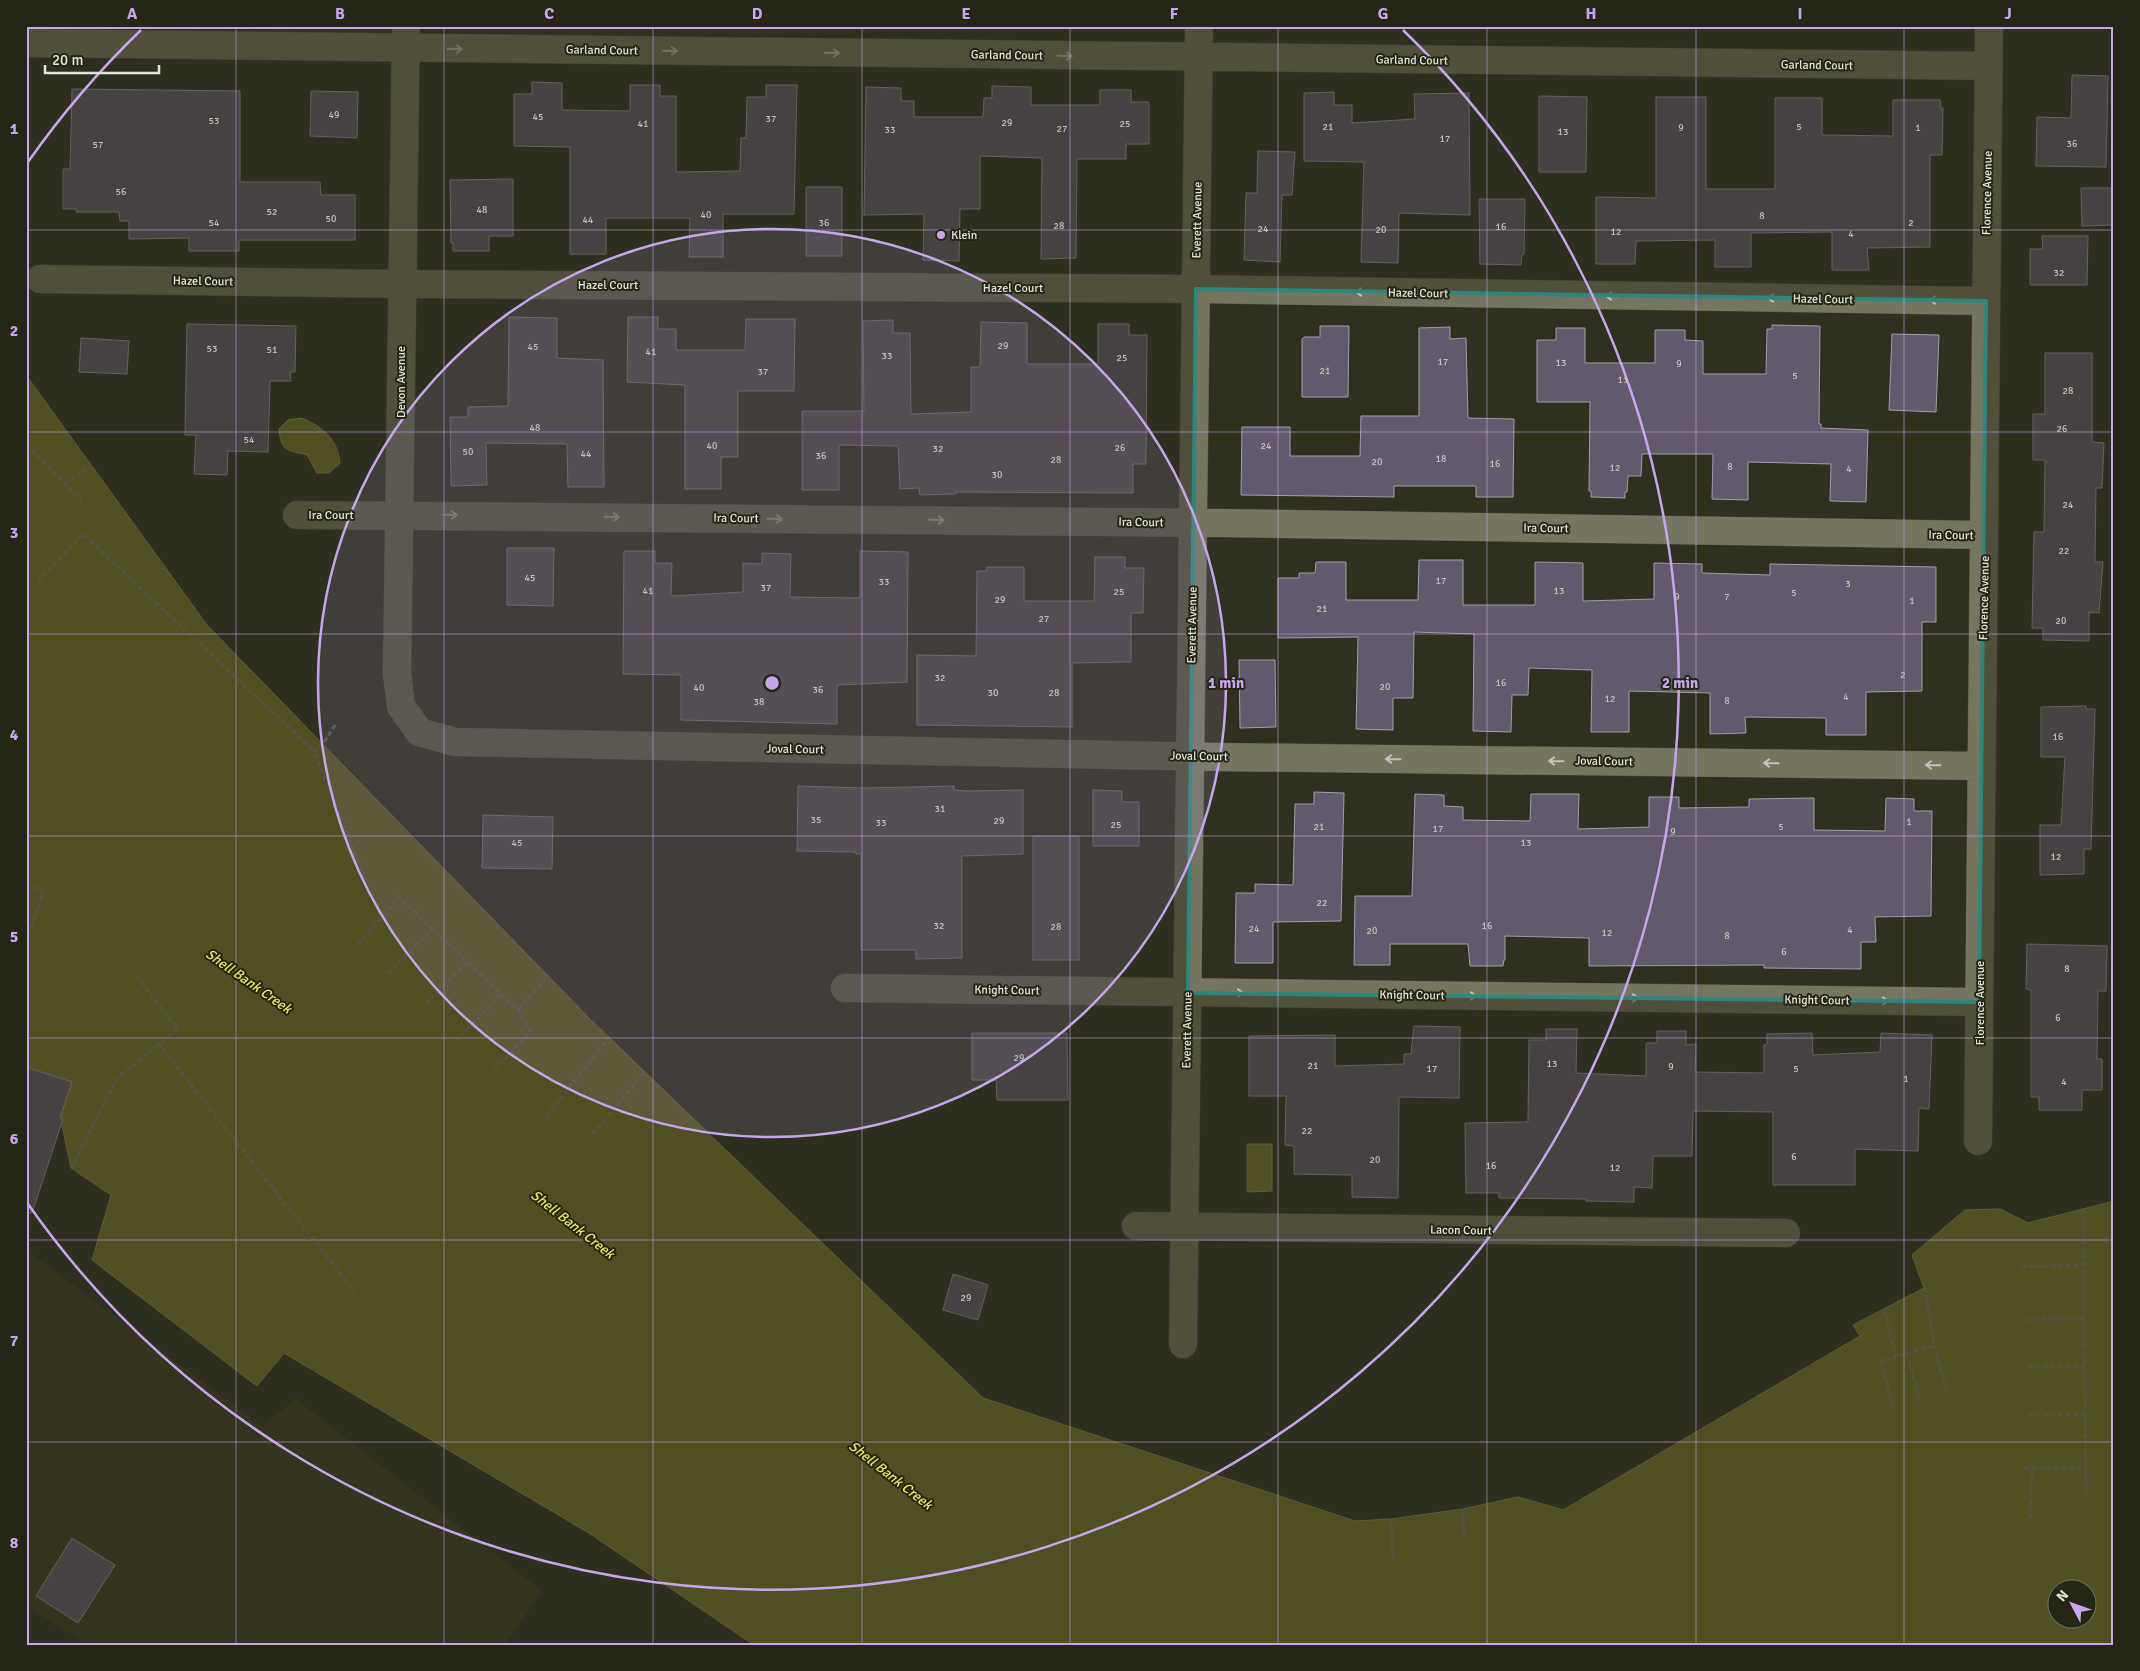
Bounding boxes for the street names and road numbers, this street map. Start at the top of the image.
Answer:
street label: Garland Court [566,42,638,59]
street label: Garland Court [971,47,1043,64]
street label: Garland Court [1376,52,1448,69]
street label: Garland Court [1781,57,1853,74]
street label: Florence Avenue [1979,151,1996,235]
street label: Everett Avenue [1189,182,1206,258]
street label: Hazel Court [173,273,233,290]
street label: Hazel Court [578,278,638,293]
street label: Hazel Court [983,281,1043,296]
street label: Hazel Court [1388,285,1448,302]
street label: Hazel Court [1793,291,1853,308]
street label: Devon Avenue [394,346,409,418]
street label: Ira Court [308,508,354,523]
street label: Ira Court [713,511,759,526]
street label: Ira Court [1118,515,1164,530]
street label: Ira Court [1523,521,1569,536]
street label: Ira Court [1928,528,1974,543]
street label: Florence Avenue [1976,556,1993,640]
street label: Everett Avenue [1184,587,1201,663]
street label: Joval Court [766,741,824,758]
street label: Joval Court [1170,748,1228,765]
street label: Joval Court [1575,753,1633,770]
street label: Florence Avenue [1973,961,1988,1045]
street label: Knight Court [974,982,1040,999]
street label: Knight Court [1379,987,1445,1004]
street label: Everett Avenue [1179,992,1196,1068]
street label: Knight Court [1784,992,1850,1009]
street label: Lacon Court [1430,1222,1492,1239]

